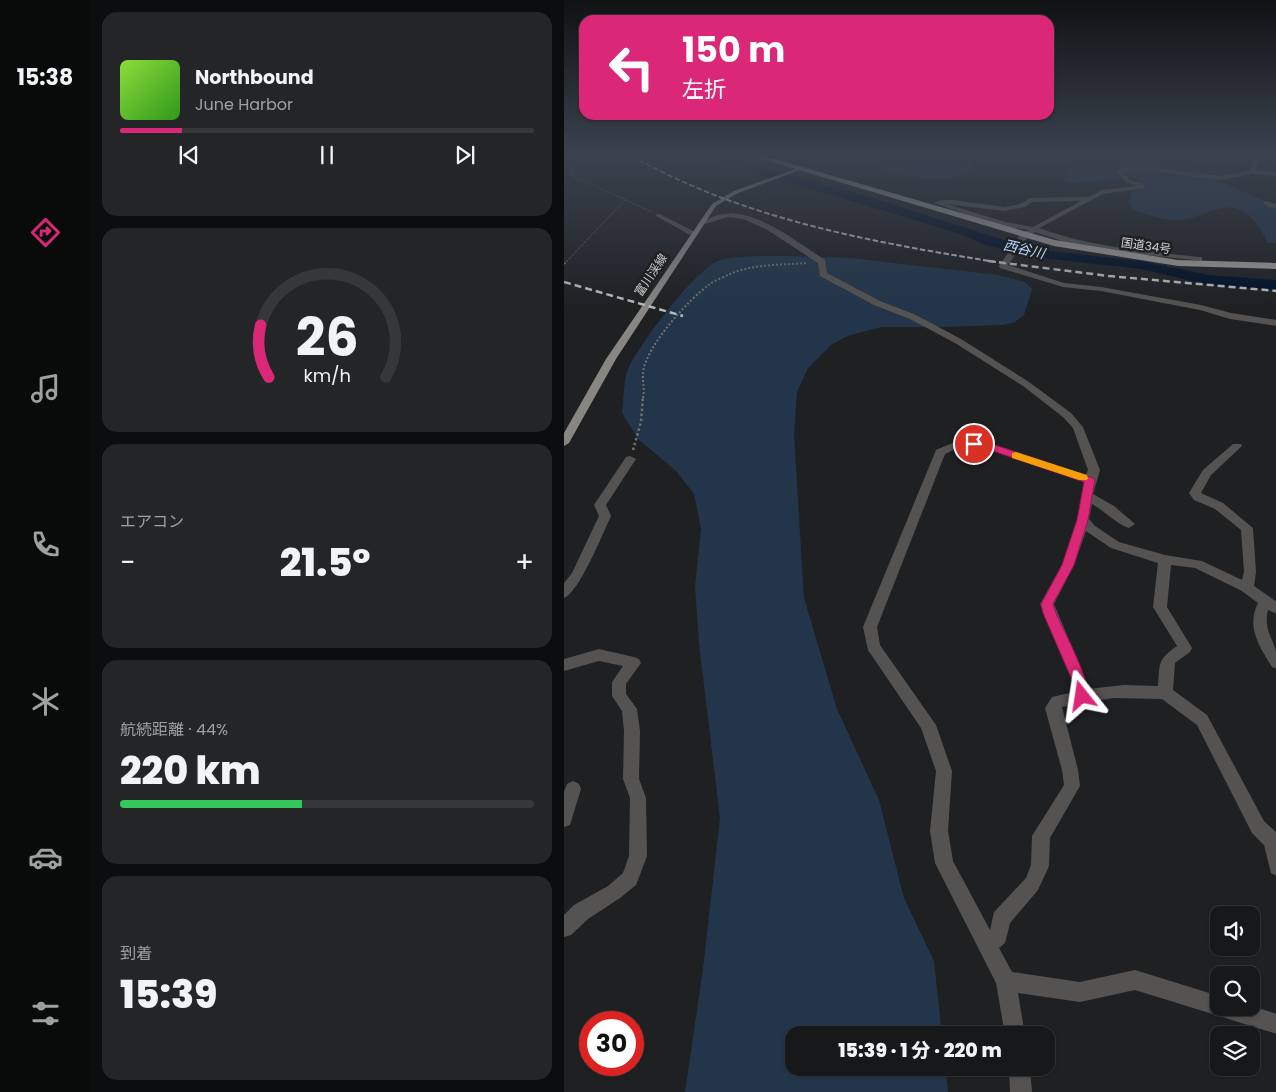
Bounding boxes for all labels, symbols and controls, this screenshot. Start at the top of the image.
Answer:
text: 150 m [682,25,785,74]
icon: left [599,35,664,100]
text: 15:38 [17,62,73,93]
text: Northbound [195,64,314,91]
text: 左折 [682,74,726,105]
text: June Harbor [195,93,293,116]
icon: previous [175,141,203,169]
icon: pause [313,141,341,169]
icon: next [451,141,479,169]
icon: directions [28,215,63,250]
street label: 国道34号 [1120,234,1172,257]
water label: 西谷川 [1001,235,1049,264]
street label: 富川渓線 [630,250,671,299]
text: 26 [296,301,358,374]
text: km/h [303,363,351,388]
icon: music [28,371,63,406]
pin [953,423,995,465]
icon: arrive [960,430,988,458]
text: エアコン [120,510,184,533]
icon: phone [28,527,63,562]
text: 21.5° [280,536,371,589]
text: − [120,543,135,582]
text: + [515,543,534,582]
position arrow [1055,669,1107,721]
icon: climate [28,684,63,719]
text: 航続距離 · 44% [120,718,228,741]
text: 220 km [120,744,261,797]
icon: car [28,840,63,875]
map controls [1210,906,1260,1076]
button: sound [1210,906,1260,956]
text: 到着 [120,942,152,965]
button: search [1210,966,1260,1016]
text: 15:39 [120,968,217,1021]
icon: filters [28,996,63,1031]
speed limit sign: 30 [579,1011,644,1076]
button: layers [1210,1026,1260,1076]
text: 15:39 · 1 分 · 220 m [838,1037,1002,1064]

